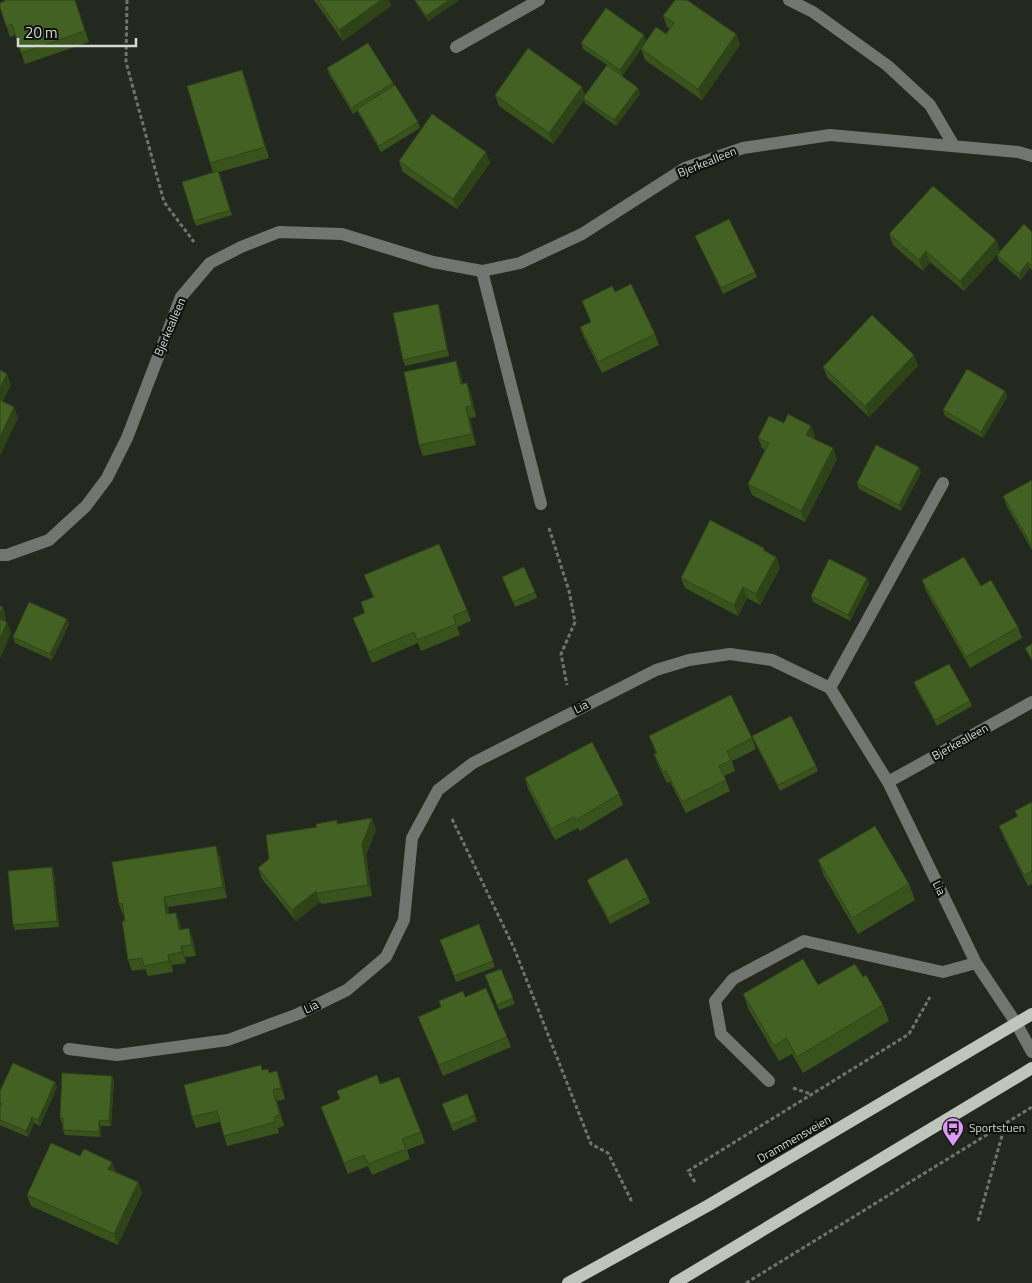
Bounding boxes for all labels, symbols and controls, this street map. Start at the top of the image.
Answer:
scale bar [18,15,135,47]
text: 20 m [25,21,58,44]
street label: Bjerkealleen [675,141,739,182]
street label: Bjerkealleen [149,295,190,359]
street label: Lia [570,695,591,718]
street label: Bjerkealleen [928,718,991,765]
street label: Lia [928,877,951,898]
street label: Lia [300,995,321,1018]
street label: Drammensveien [753,1110,834,1168]
bus stop icon: Sportstuen [941,1116,965,1147]
place label: Sportstuen [969,1118,1025,1137]

